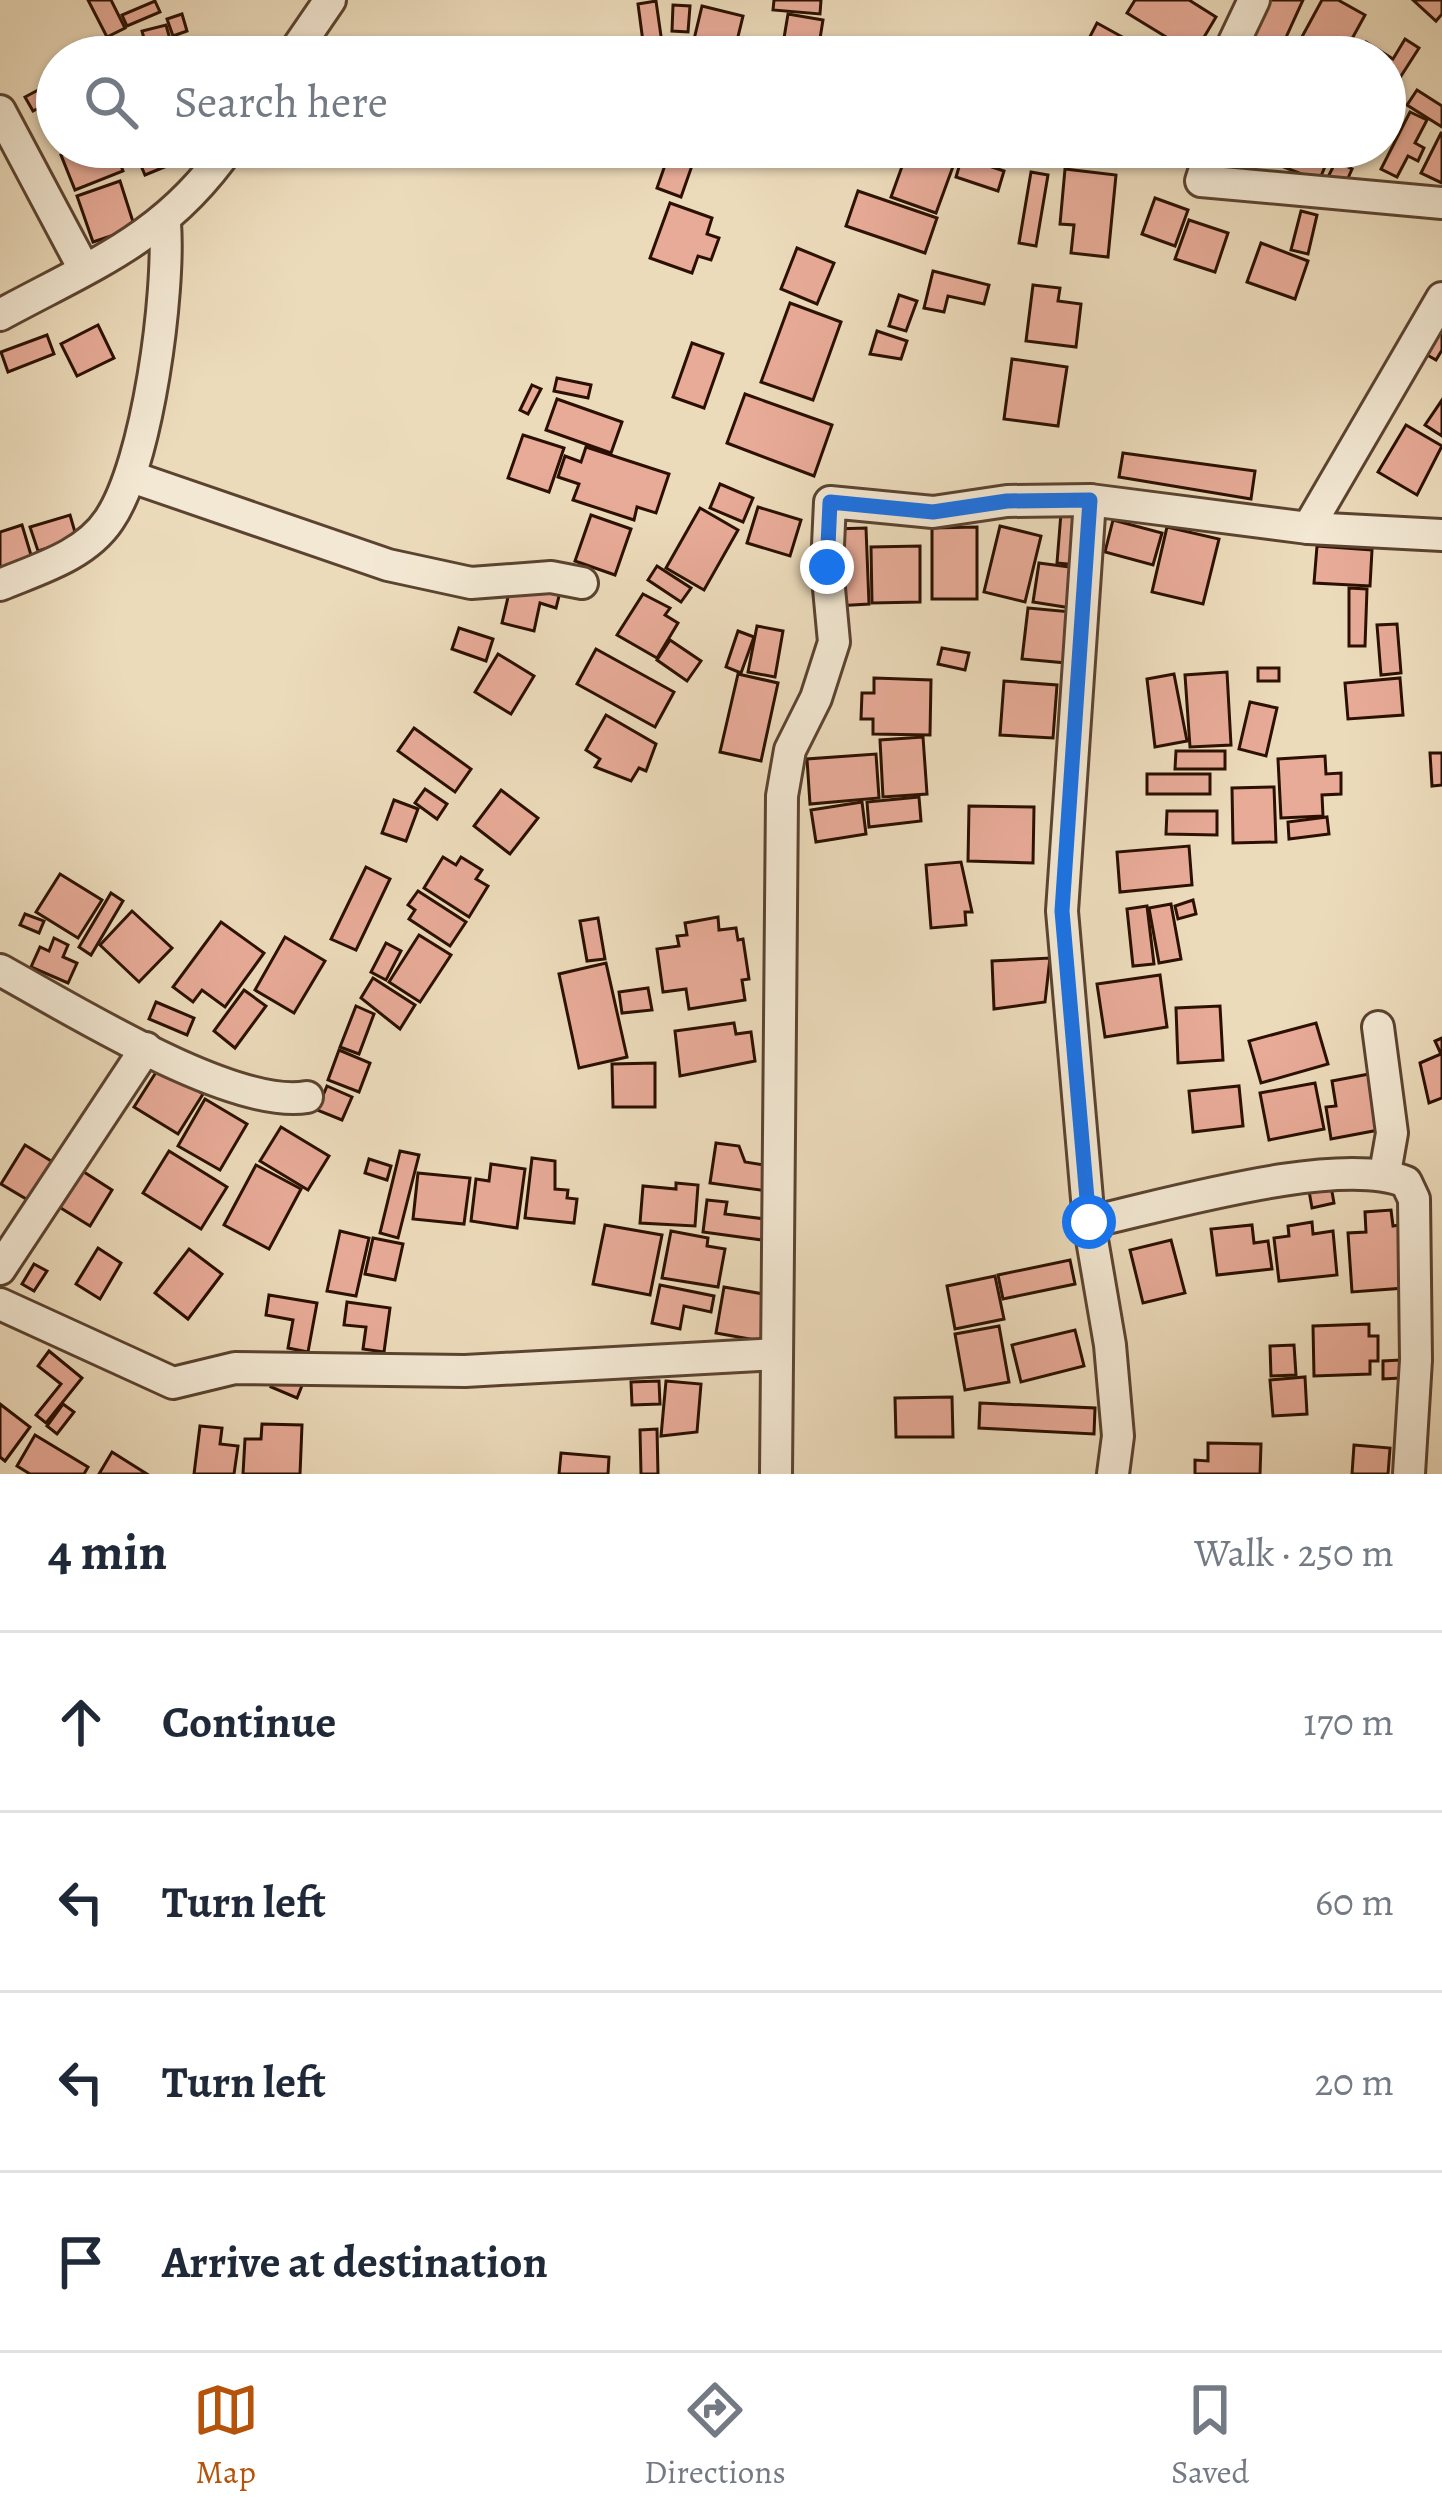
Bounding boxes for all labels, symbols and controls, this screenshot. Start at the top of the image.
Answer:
search box [36,36,1406,168]
icon: search [78,69,144,135]
text: Search here [174,71,388,133]
route end [800,540,854,594]
route start [1062,1195,1116,1249]
text: 4 min [48,1517,167,1587]
text: Walk · 250 m [1194,1526,1394,1579]
icon: ahead [48,1689,114,1755]
text: Continue [162,1691,336,1753]
text: 170 m [1303,1695,1394,1748]
icon: left [48,1869,114,1935]
text: Turn left [162,1871,326,1933]
text: 60 m [1315,1875,1394,1928]
icon: left [48,2049,114,2115]
text: Turn left [162,2051,326,2113]
text: 20 m [1315,2055,1394,2108]
icon: arrive [48,2229,114,2295]
text: Arrive at destination [162,2231,548,2293]
tab: Map [193,2377,259,2494]
tab: Directions [644,2377,786,2494]
tab: Saved [1171,2377,1249,2494]

